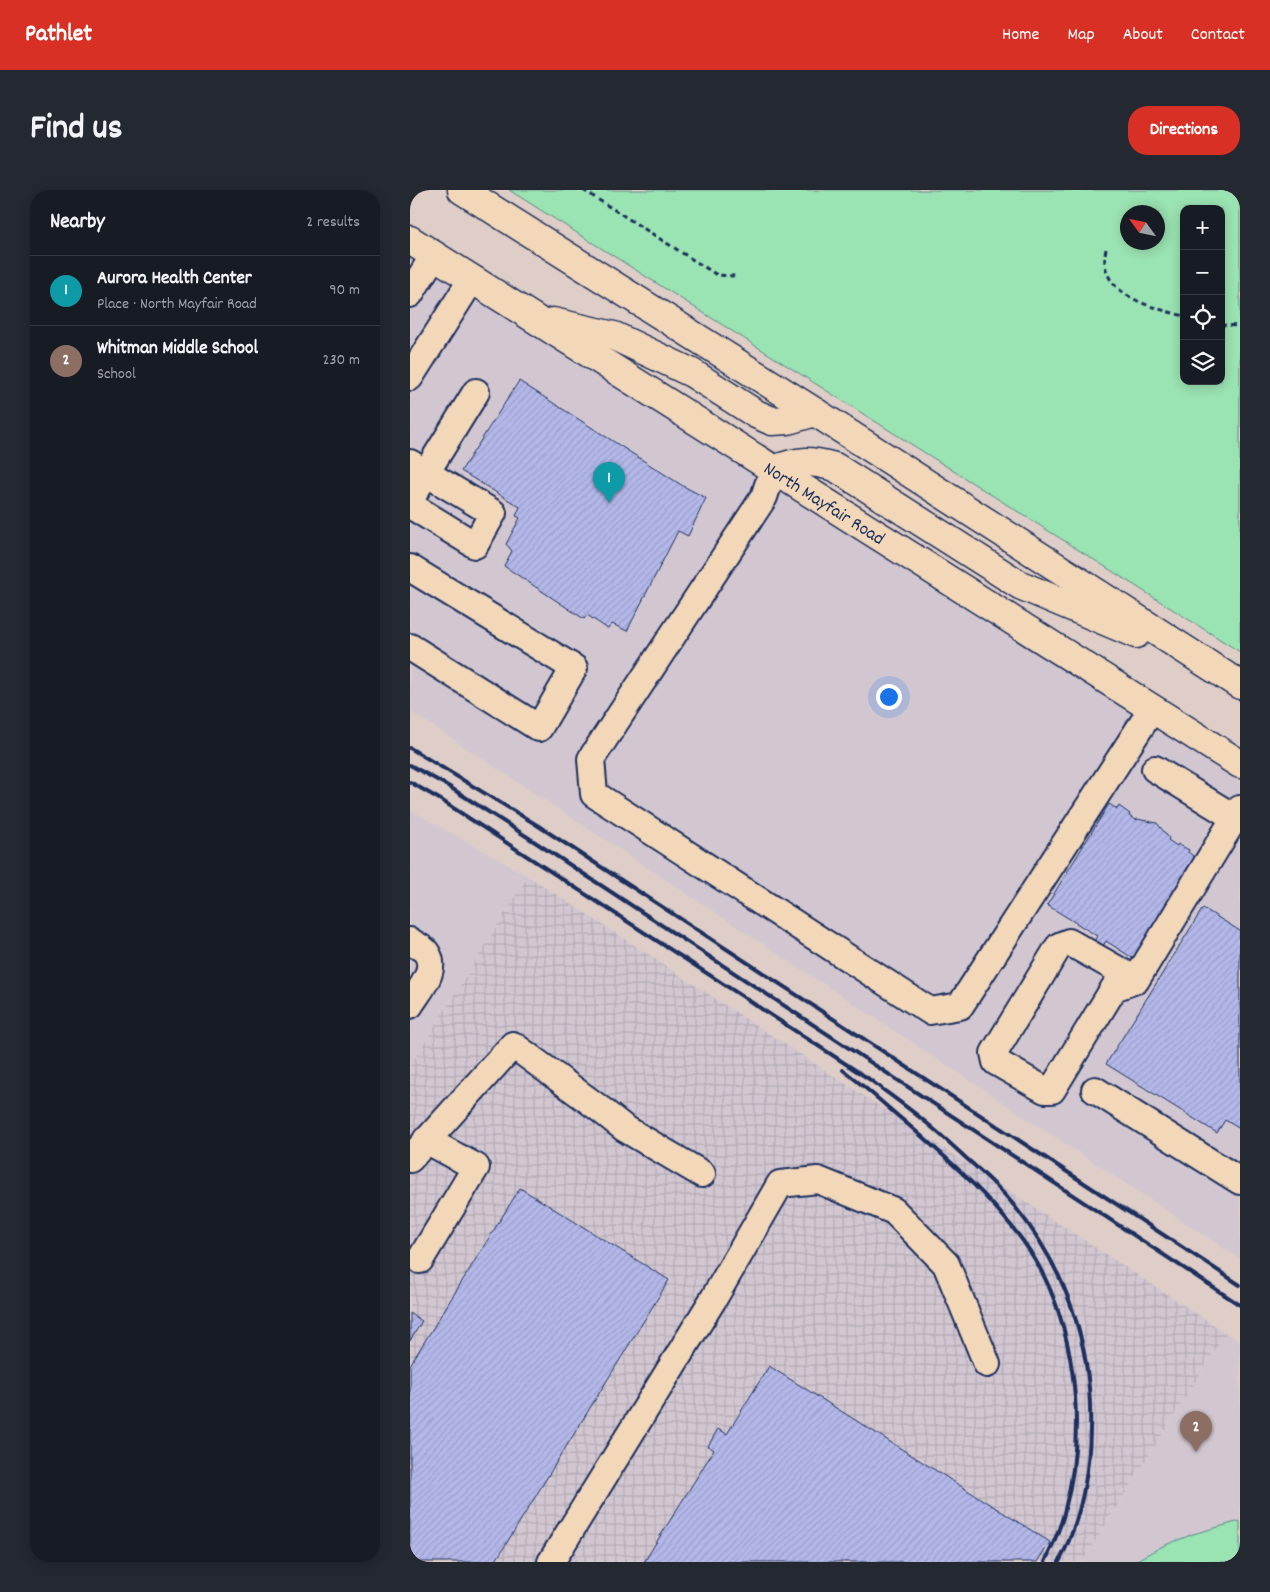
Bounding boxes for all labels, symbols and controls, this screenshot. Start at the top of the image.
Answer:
text: Pathlet [25,18,92,52]
text: Home [1002,23,1039,48]
text: Map [1067,23,1095,48]
text: About [1123,23,1163,48]
text: Contact [1191,23,1245,48]
text: Find us [30,105,122,155]
button: Directions [1128,106,1240,155]
north arrow [1120,205,1165,250]
map controls [1180,205,1225,385]
button: + [1180,205,1225,250]
text: Nearby [50,208,105,238]
text: 2 results [306,211,360,234]
button: − [1180,250,1225,295]
text: Aurora Health Center [97,266,252,293]
text: 1 [64,279,68,302]
text: 90 m [329,279,360,302]
text: Place · North Mayfair Road [97,293,257,316]
button: locate [1180,295,1225,340]
text: Whitman Middle School [97,336,258,363]
button: layers [1180,340,1225,385]
text: 2 [63,349,70,372]
text: 230 m [323,349,360,372]
text: School [97,363,136,386]
street label: North Mayfair Road [757,457,889,554]
pin: 1 [593,462,625,503]
your location [876,684,902,710]
pin: 2 [1180,1411,1212,1452]

